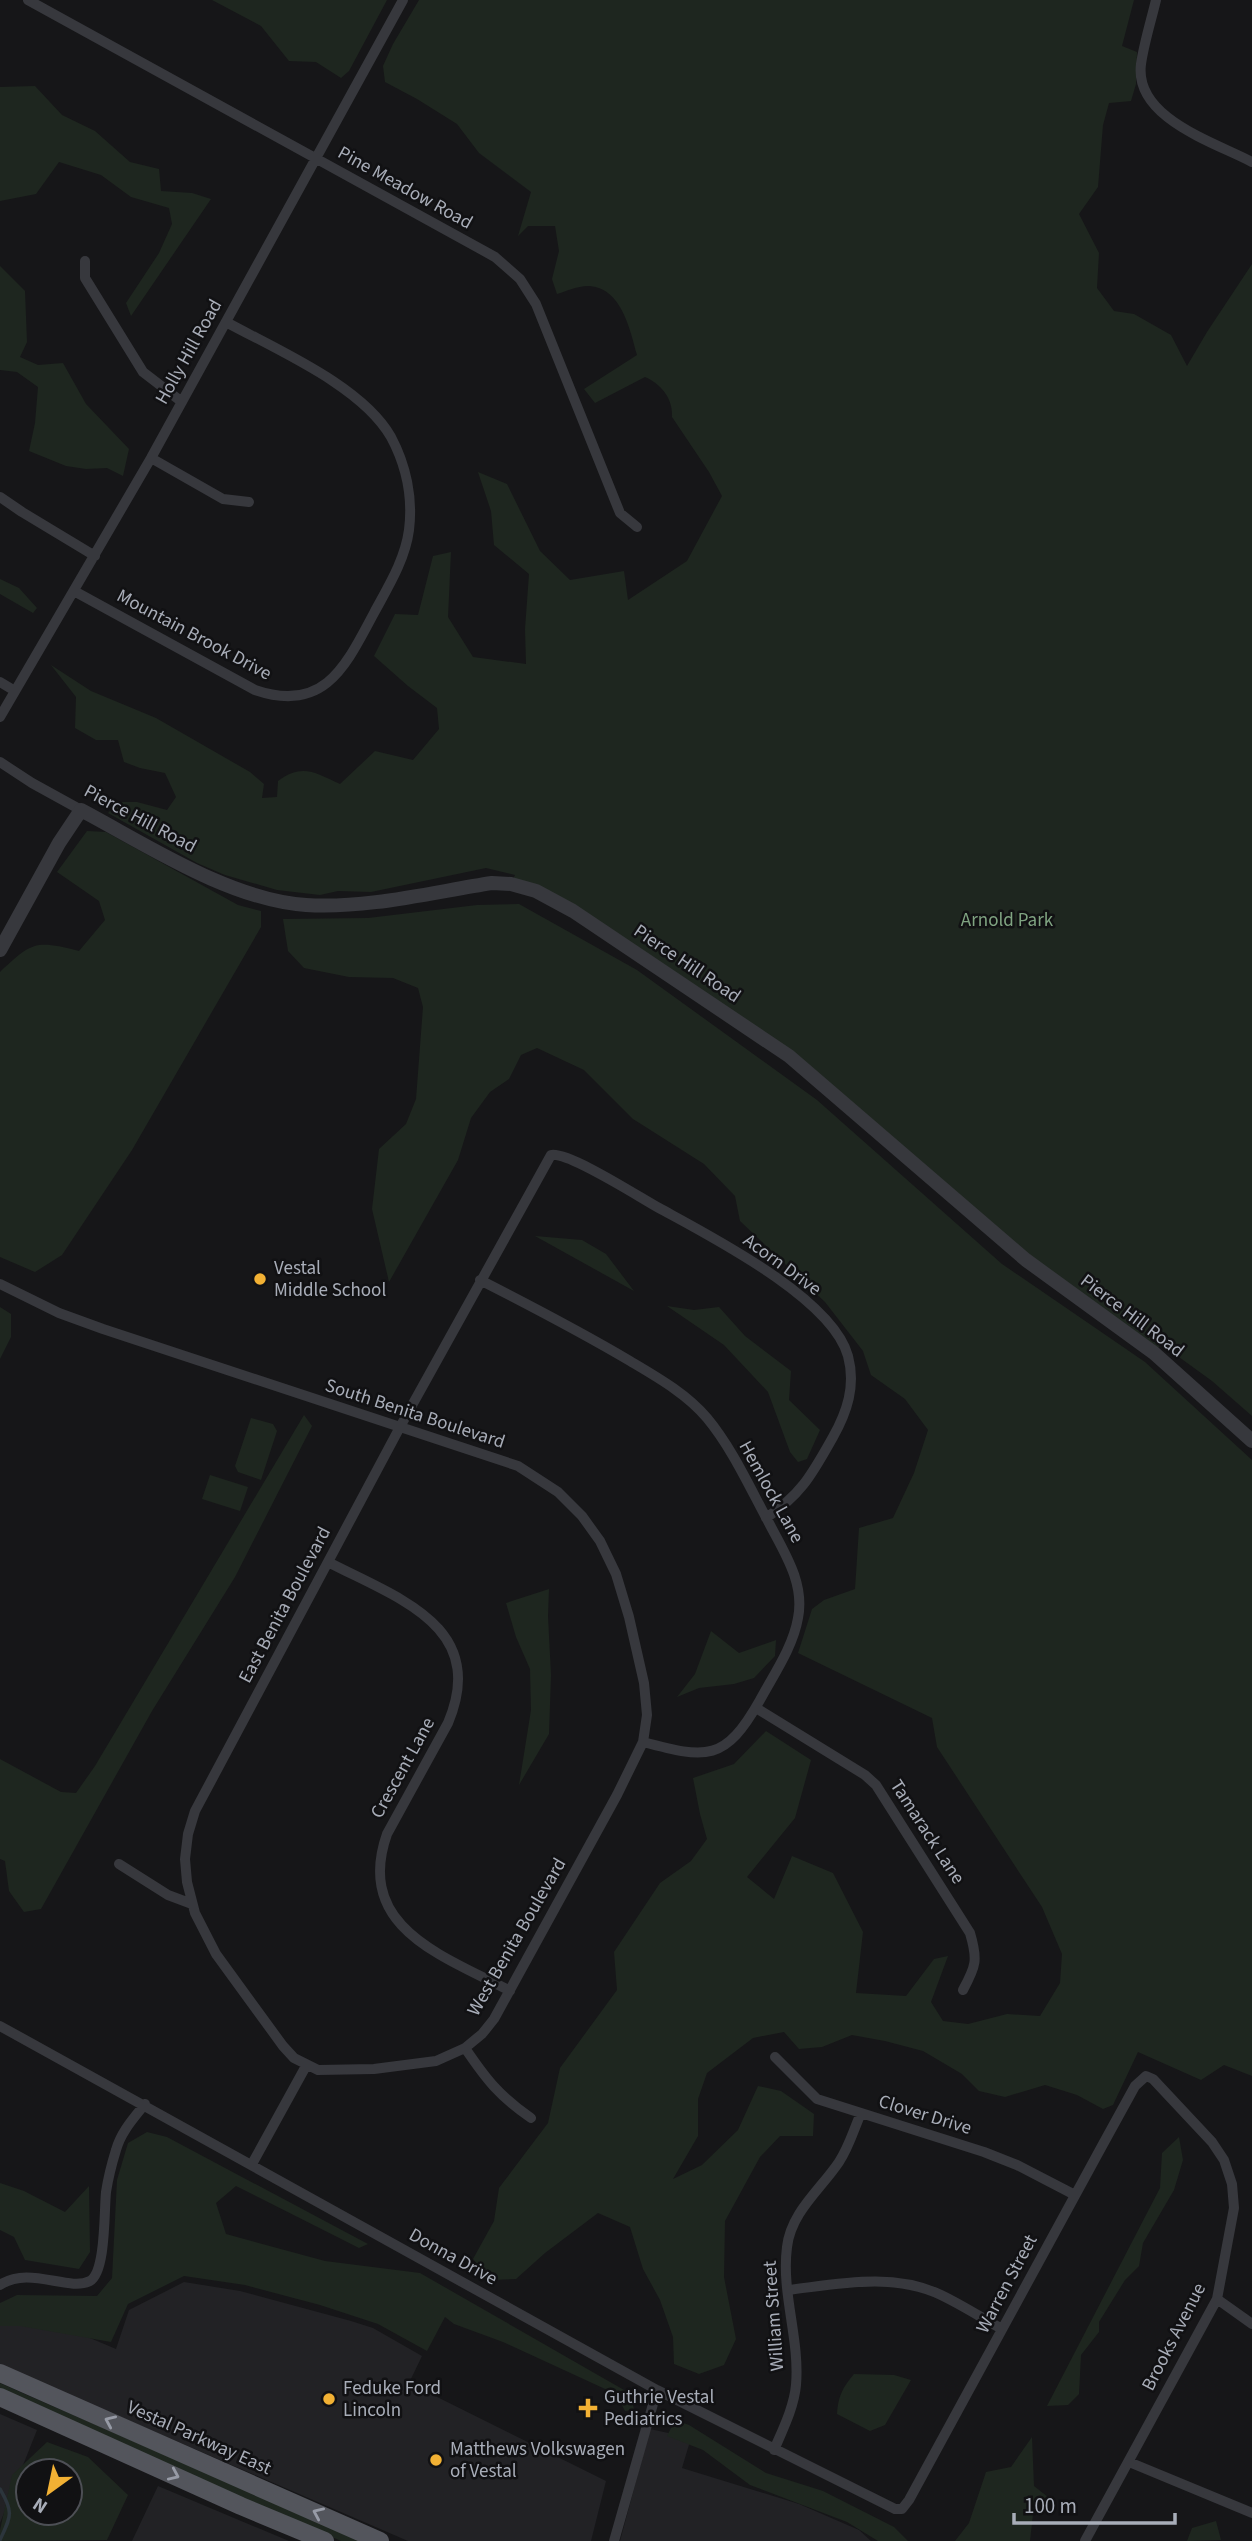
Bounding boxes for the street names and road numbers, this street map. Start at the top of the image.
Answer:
street label: Pine Meadow Road [333,140,477,236]
street label: Holly Hill Road [149,295,229,409]
street label: Mountain Brook Drive [112,583,276,687]
street label: Pierce Hill Road [79,778,201,860]
street label: Pierce Hill Road [628,918,746,1010]
street label: Acorn Drive [737,1227,827,1303]
street label: Pierce Hill Road [1074,1268,1190,1364]
street label: South Benita Boulevard [322,1372,508,1456]
street label: Hemlock Lane [732,1436,810,1548]
street label: East Benita Boulevard [232,1522,338,1688]
street label: Crescent Lane [364,1713,442,1823]
street label: Tamarack Lane [883,1774,971,1890]
street label: West Benita Boulevard [461,1853,573,2021]
street label: Clover Drive [875,2088,975,2142]
street label: Donna Drive [404,2222,502,2292]
street label: Warren Street [970,2229,1045,2338]
street label: William Street [757,2259,791,2372]
street label: Brooks Avenue [1135,2278,1213,2396]
street label: Vestal Parkway East [122,2394,276,2482]

